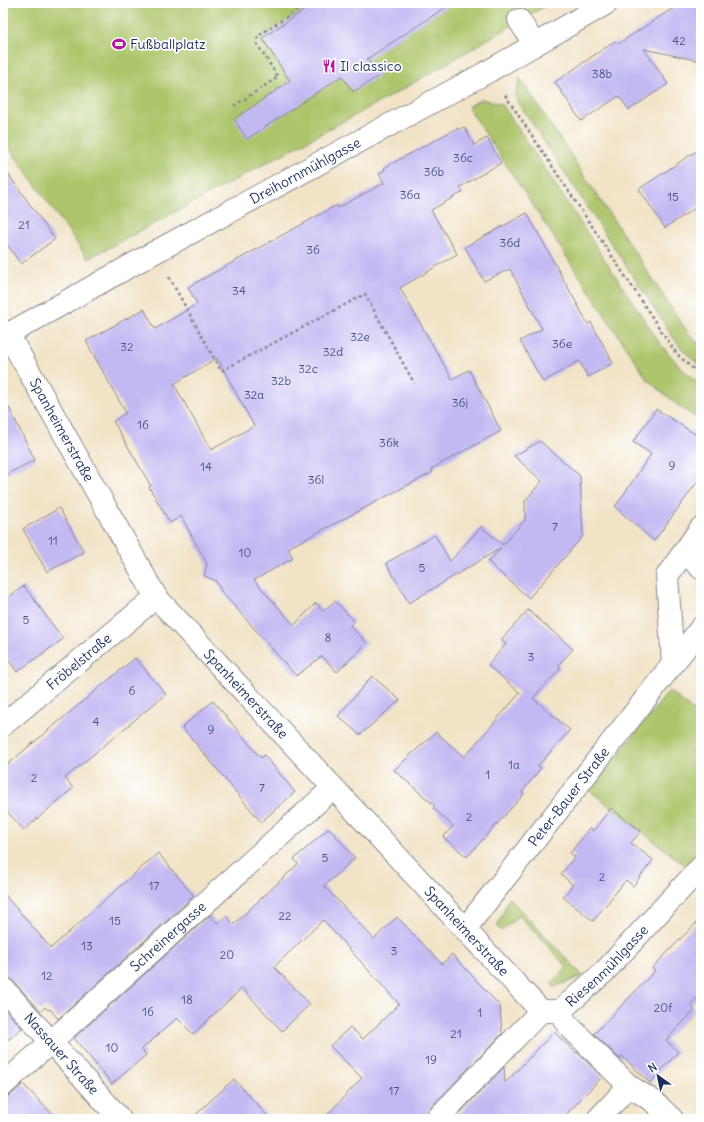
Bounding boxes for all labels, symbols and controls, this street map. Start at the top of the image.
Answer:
house number: 42 [672,33,686,48]
place label: Fußballplatz [130,35,206,53]
sports icon: Fußballplatz [111,36,127,52]
place label: Il classico [340,57,402,75]
restaurant icon: Il classico [321,58,337,74]
house number: 38b [592,66,613,81]
street label: Dreihornmühlgasse [247,133,364,208]
house number: 36c [453,150,473,165]
house number: 36b [424,164,445,179]
house number: 36a [400,187,420,202]
house number: 15 [667,189,679,204]
house number: 21 [18,217,30,232]
house number: 36d [500,235,520,250]
house number: 36 [306,242,320,257]
house number: 34 [232,283,246,298]
house number: 32e [350,329,370,344]
house number: 36e [552,336,572,351]
house number: 32 [120,339,134,354]
house number: 32d [323,344,343,359]
house number: 32c [298,361,318,376]
house number: 32b [271,373,291,388]
street label: Spanheimerstraße [26,375,98,485]
house number: 32a [244,387,264,402]
house number: 36j [452,395,468,410]
house number: 16 [137,417,149,432]
house number: 36k [379,435,399,450]
house number: 9 [669,458,676,473]
house number: 14 [200,459,212,474]
house number: 36l [308,472,324,487]
house number: 7 [552,519,558,534]
house number: 11 [48,533,58,548]
house number: 10 [239,545,251,560]
house number: 5 [419,560,426,575]
house number: 5 [23,612,30,627]
street label: Fröbelstraße [43,629,115,694]
house number: 8 [325,630,332,645]
street label: Spanheimerstraße [200,645,292,742]
house number: 3 [528,649,535,664]
house number: 6 [129,683,136,698]
house number: 4 [93,714,100,729]
house number: 9 [208,722,215,737]
street label: Peter-Bauer Straße [524,744,613,850]
house number: 1a [508,757,520,772]
house number: 1 [486,767,490,782]
house number: 2 [31,770,38,785]
house number: 7 [259,780,265,795]
house number: 2 [466,809,473,824]
house number: 5 [322,850,329,865]
house number: 2 [599,869,606,884]
house number: 17 [149,878,159,893]
street label: Spanheimerstraße [421,882,513,980]
street label: Schreinergasse [126,898,210,975]
house number: 22 [278,908,292,923]
house number: 15 [109,913,121,928]
street label: Riesenmühlgasse [562,921,652,1011]
house number: 13 [81,938,93,953]
house number: 3 [391,943,398,958]
house number: 20 [220,947,234,962]
house number: 12 [41,968,53,983]
house number: 18 [181,992,193,1007]
house number: 20f [654,1000,673,1015]
house number: 16 [142,1004,154,1019]
house number: 1 [478,1005,482,1020]
street label: Nassauer Straße [20,1009,103,1098]
house number: 21 [450,1026,462,1041]
house number: 10 [106,1040,118,1055]
house number: 19 [425,1052,437,1067]
north arrow [638,1056,678,1096]
text: N [646,1060,660,1076]
house number: 17 [389,1083,399,1098]

